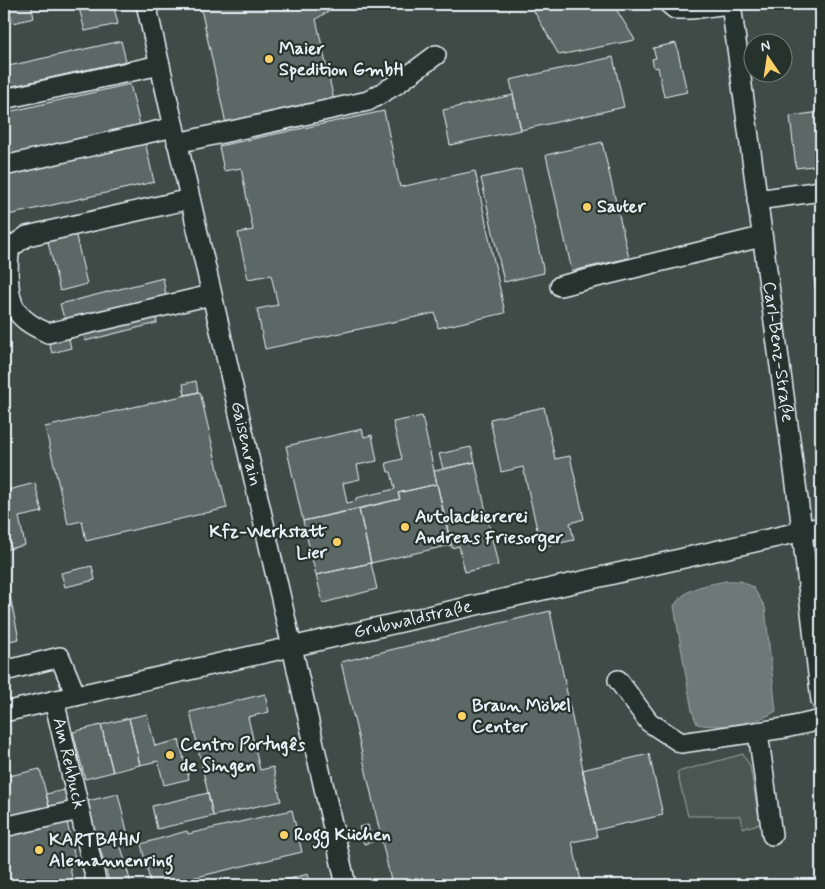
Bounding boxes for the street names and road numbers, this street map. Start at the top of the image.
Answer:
street label: Carl-Benz-Straße [757,280,799,424]
street label: Gaisenrain [225,399,267,489]
street label: Grubwaldstraße [351,594,474,644]
street label: Am Rehbuck [46,715,91,812]

